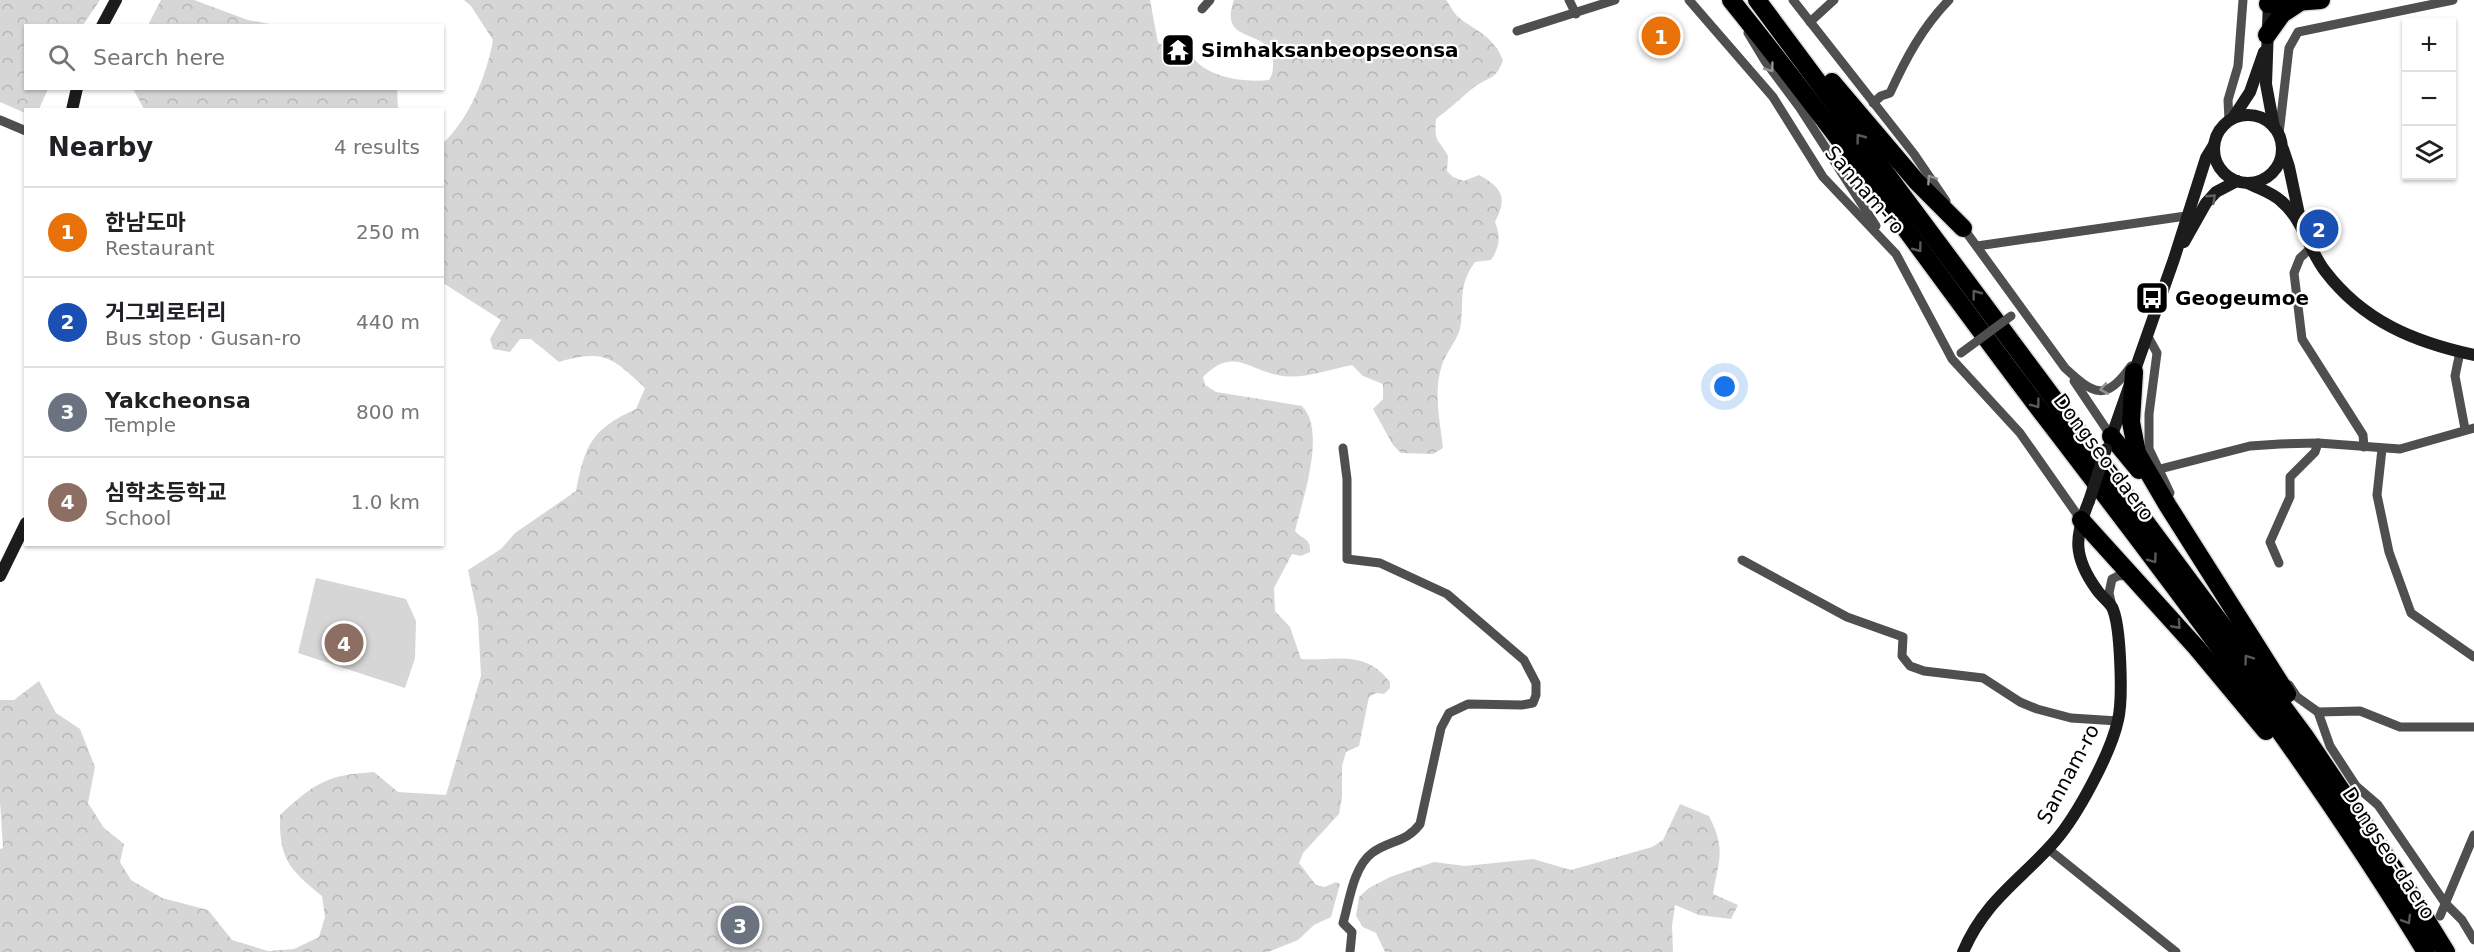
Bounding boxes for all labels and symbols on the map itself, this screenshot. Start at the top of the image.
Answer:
pin: 1 [1642,14,1680,58]
temple icon: Simhaksanbeopseonsa [1160,32,1196,68]
place label: Simhaksanbeopseonsa [1201,38,1459,62]
one-way arrow [1762,61,1773,72]
one-way arrow [1856,133,1867,144]
street label: Sannam-ro [1820,141,1910,239]
one-way arrow [1927,175,1938,186]
one-way arrow [2205,194,2216,205]
pin: 2 [2300,206,2338,252]
one-way arrow [1911,241,1922,252]
bus stop icon: Geogeumoe [2134,280,2170,316]
place label: Geogeumoe [2175,286,2309,310]
one-way arrow [1973,290,1984,301]
your location [1710,372,1739,401]
one-way arrow [2099,382,2109,395]
street label: Dongseo-daero [2048,389,2160,525]
one-way arrow [2028,397,2039,408]
one-way arrow [2146,552,2157,563]
one-way arrow [2170,618,2181,629]
pin: 4 [324,620,364,666]
one-way arrow [2244,654,2255,665]
street label: Sannam-ro [2032,720,2104,828]
street label: Dongseo-daero [2337,782,2441,924]
pin: 3 [720,902,760,948]
one-way arrow [2399,914,2410,925]

